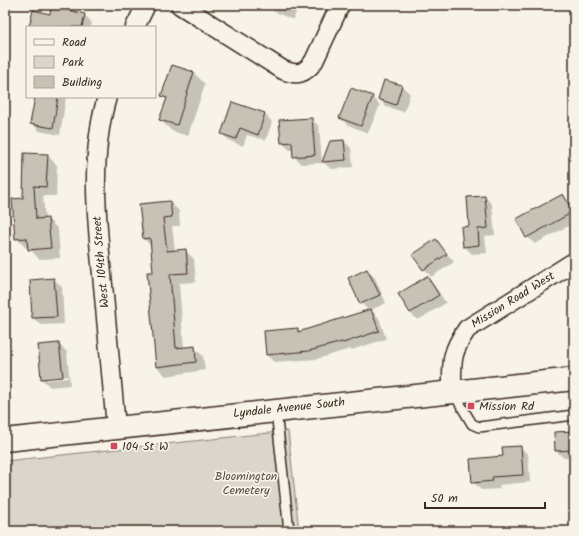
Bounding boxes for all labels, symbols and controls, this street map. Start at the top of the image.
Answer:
legend [26,26,156,98]
text: Road [62,33,87,52]
text: Park [62,53,84,72]
text: Building [62,73,102,92]
street label: West 104th Street [87,215,114,309]
street label: Mission Road West [467,266,559,333]
street label: Lyndale Avenue South [232,393,346,423]
place label: Mission Rd [479,397,535,416]
marker: Mission Rd [466,401,476,411]
place label: 104 St W [122,437,168,456]
marker: 104 St W [109,441,119,451]
park label: Bloomington Cemetery [215,467,277,500]
scale bar [425,484,545,510]
text: 50 m [431,489,458,508]

